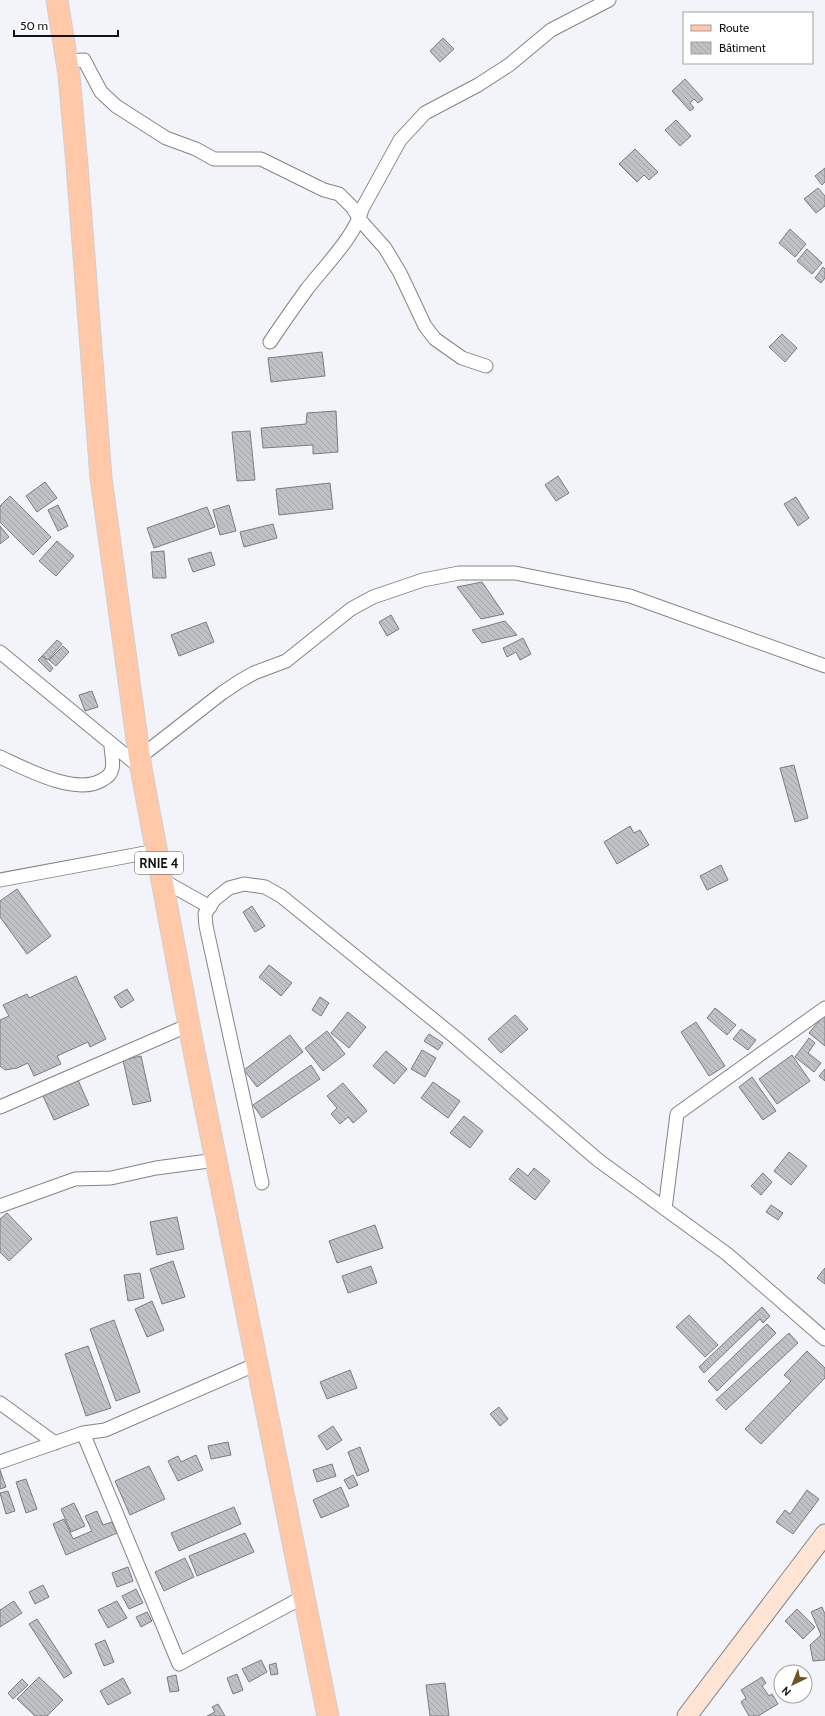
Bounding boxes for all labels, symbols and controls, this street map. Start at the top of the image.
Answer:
scale bar [14,12,118,38]
legend [683,12,813,64]
text: 50 m [20,18,48,33]
text: Route [719,20,749,35]
text: Bâtiment [719,40,766,55]
road number: RNIE 4 [135,852,183,874]
north arrow [773,1664,813,1704]
text: N [779,1684,794,1699]

